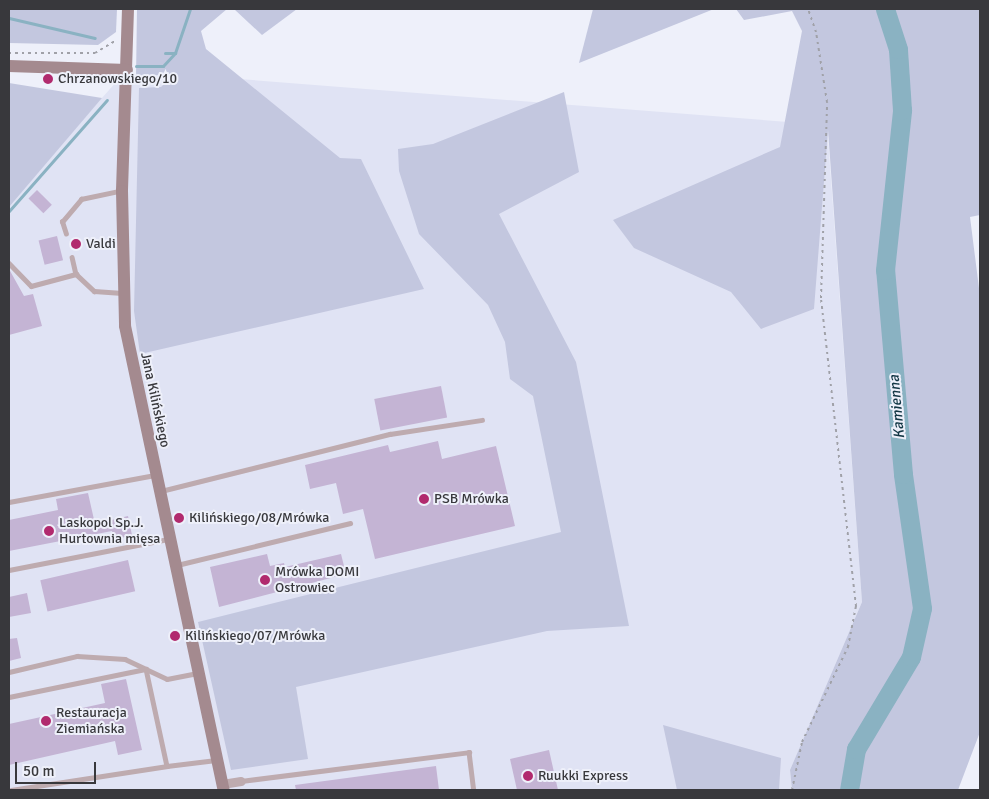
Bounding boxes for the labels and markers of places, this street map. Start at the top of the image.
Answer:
place label: Chrzanowskiego/10 [58,71,177,87]
marker: Chrzanowskiego/10 [42,73,54,85]
place label: Valdi [86,236,116,252]
marker: Valdi [70,238,82,250]
place label: PSB Mrówka [434,491,509,507]
marker: PSB Mrówka [418,493,430,505]
place label: Kilińskiego/08/Mrówka [189,510,329,526]
marker: Kilińskiego/08/Mrówka [173,512,185,524]
place label: Laskopol Sp.J. Hurtownia mięsa [59,515,160,548]
marker: Laskopol Sp.J. Hurtownia mięsa [43,525,55,537]
place label: Mrówka DOMI Ostrowiec [275,564,359,596]
marker: Mrówka DOMI Ostrowiec [259,574,271,586]
place label: Kilińskiego/07/Mrówka [185,628,325,644]
marker: Kilińskiego/07/Mrówka [169,630,181,642]
place label: Restauracja Ziemiańska [56,705,127,738]
marker: Restauracja Ziemiańska [40,715,52,727]
place label: Ruukki Express [538,768,628,784]
marker: Ruukki Express [522,770,534,782]

